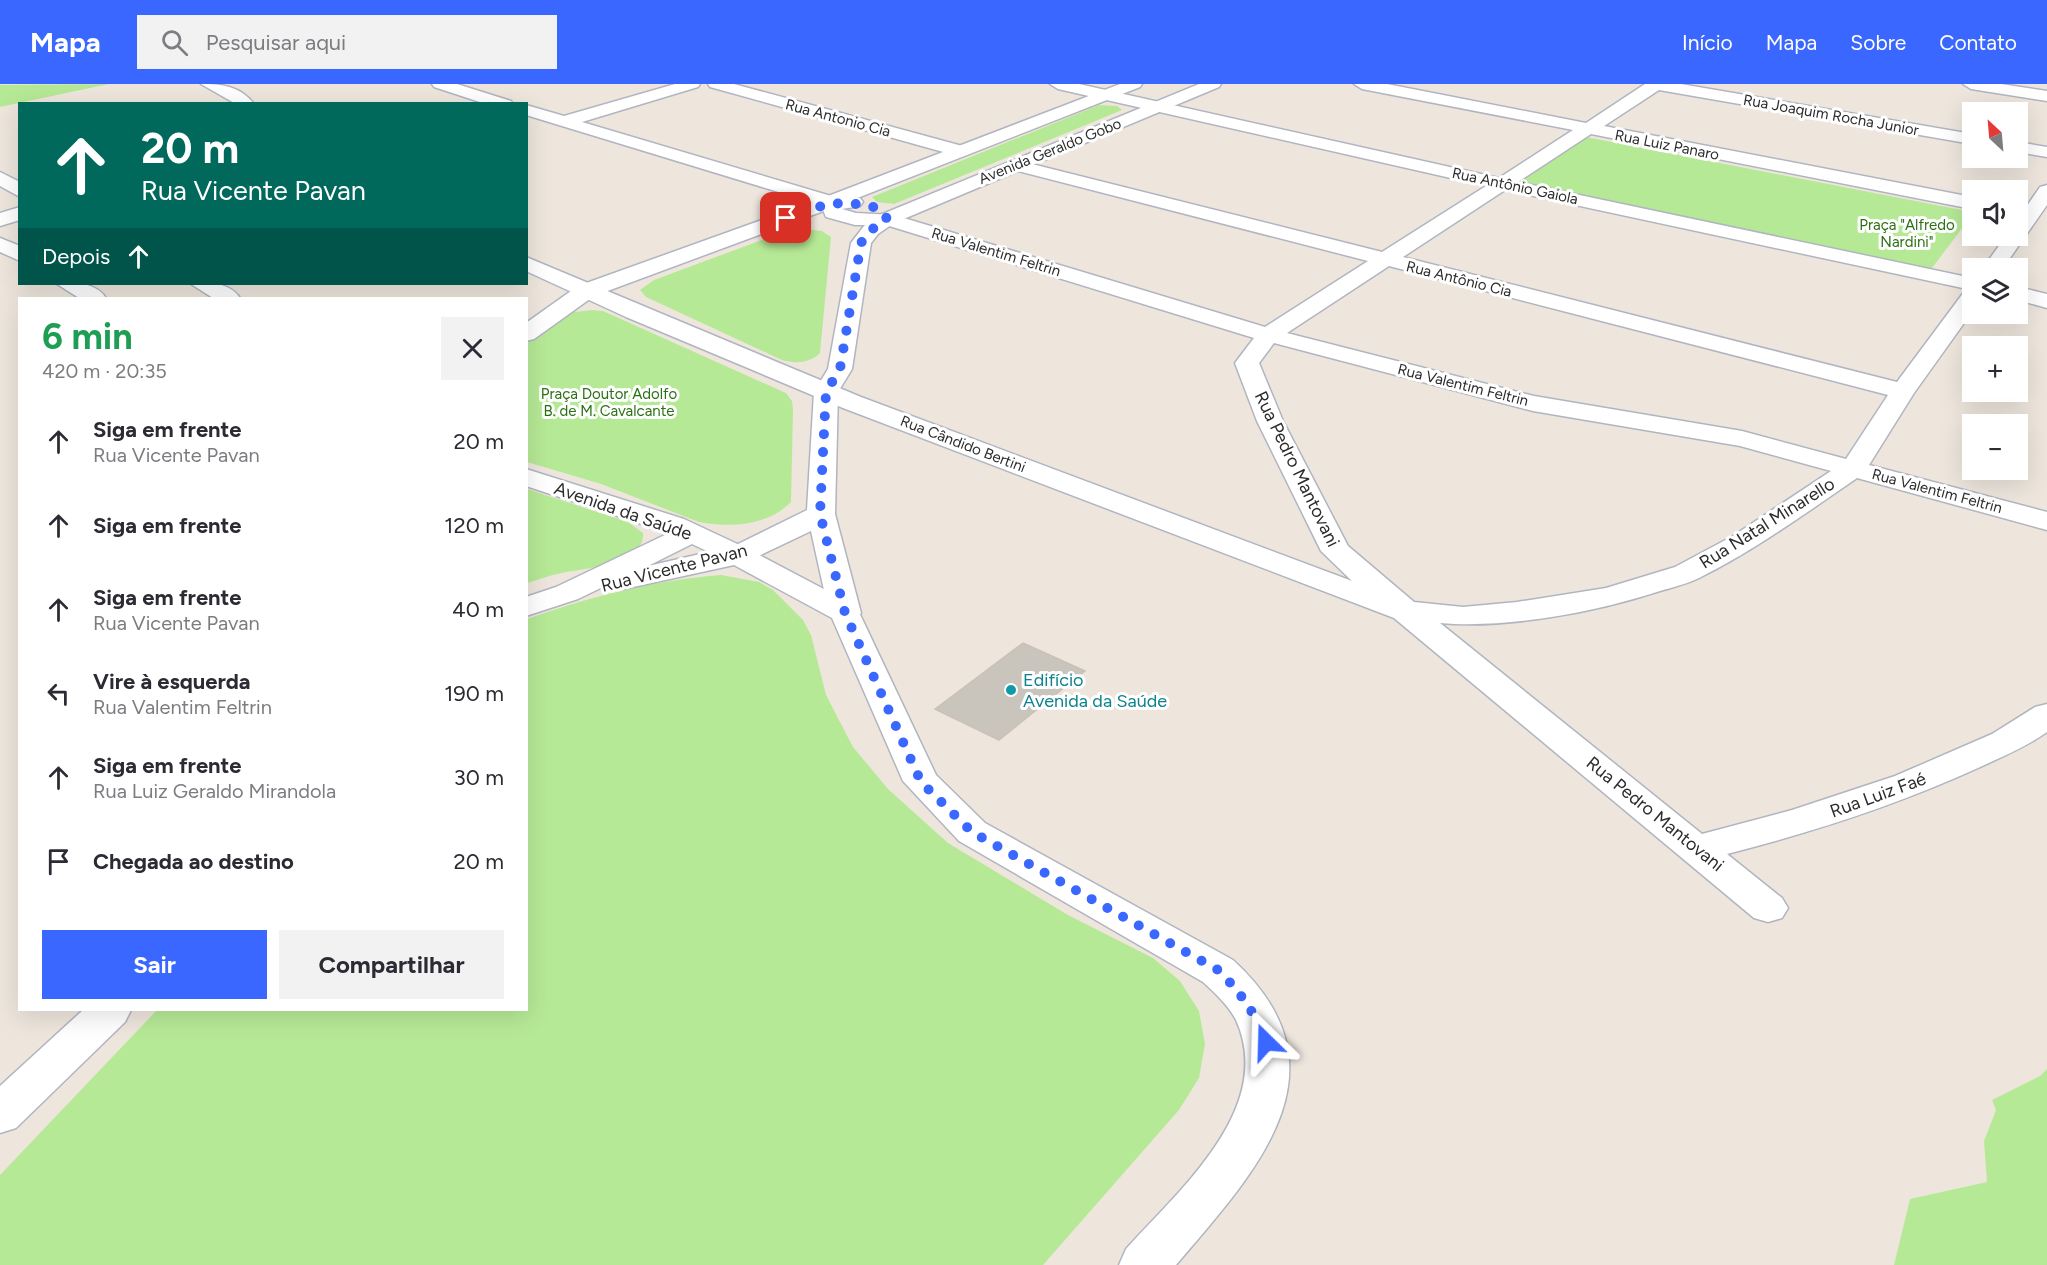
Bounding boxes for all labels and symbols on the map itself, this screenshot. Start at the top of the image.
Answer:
street label: Rua Joaquim Rocha Junior [1742,91,1920,139]
street label: Rua Antonio Cia [783,95,893,141]
north arrow [1962,102,2028,168]
street label: Avenida Geraldo Gobo [976,114,1124,188]
street label: Rua Luiz Panaro [1613,126,1721,164]
street label: Rua Antônio Gaiola [1450,164,1580,208]
pin [760,192,811,243]
park label: Praça "Alfredo Nardini" [1859,216,1955,251]
street label: Rua Valentim Feltrin [929,224,1063,280]
street label: Rua Antônio Cia [1404,257,1514,301]
street label: Rua Valentim Feltrin [1396,360,1530,410]
park label: Praça Doutor Adolfo B. de M. Cavalcante [541,385,677,420]
street label: Rua Pedro Mantovani [1250,388,1344,550]
street label: Rua Cândido Bertini [898,412,1028,476]
street label: Rua Valentim Feltrin [1870,465,2004,517]
street label: Rua Natal Minarello [1695,473,1839,573]
street label: Avenida da Saúde [551,477,695,545]
street label: Rua Vicente Pavan [599,539,749,597]
place label: Edifício Avenida da Saúde [1023,669,1167,712]
marker: Edifício Avenida da Saúde [1004,683,1018,697]
street label: Rua Pedro Mantovani [1582,752,1728,876]
street label: Rua Luiz Faé [1827,767,1929,823]
position arrow [1234,1010,1298,1074]

